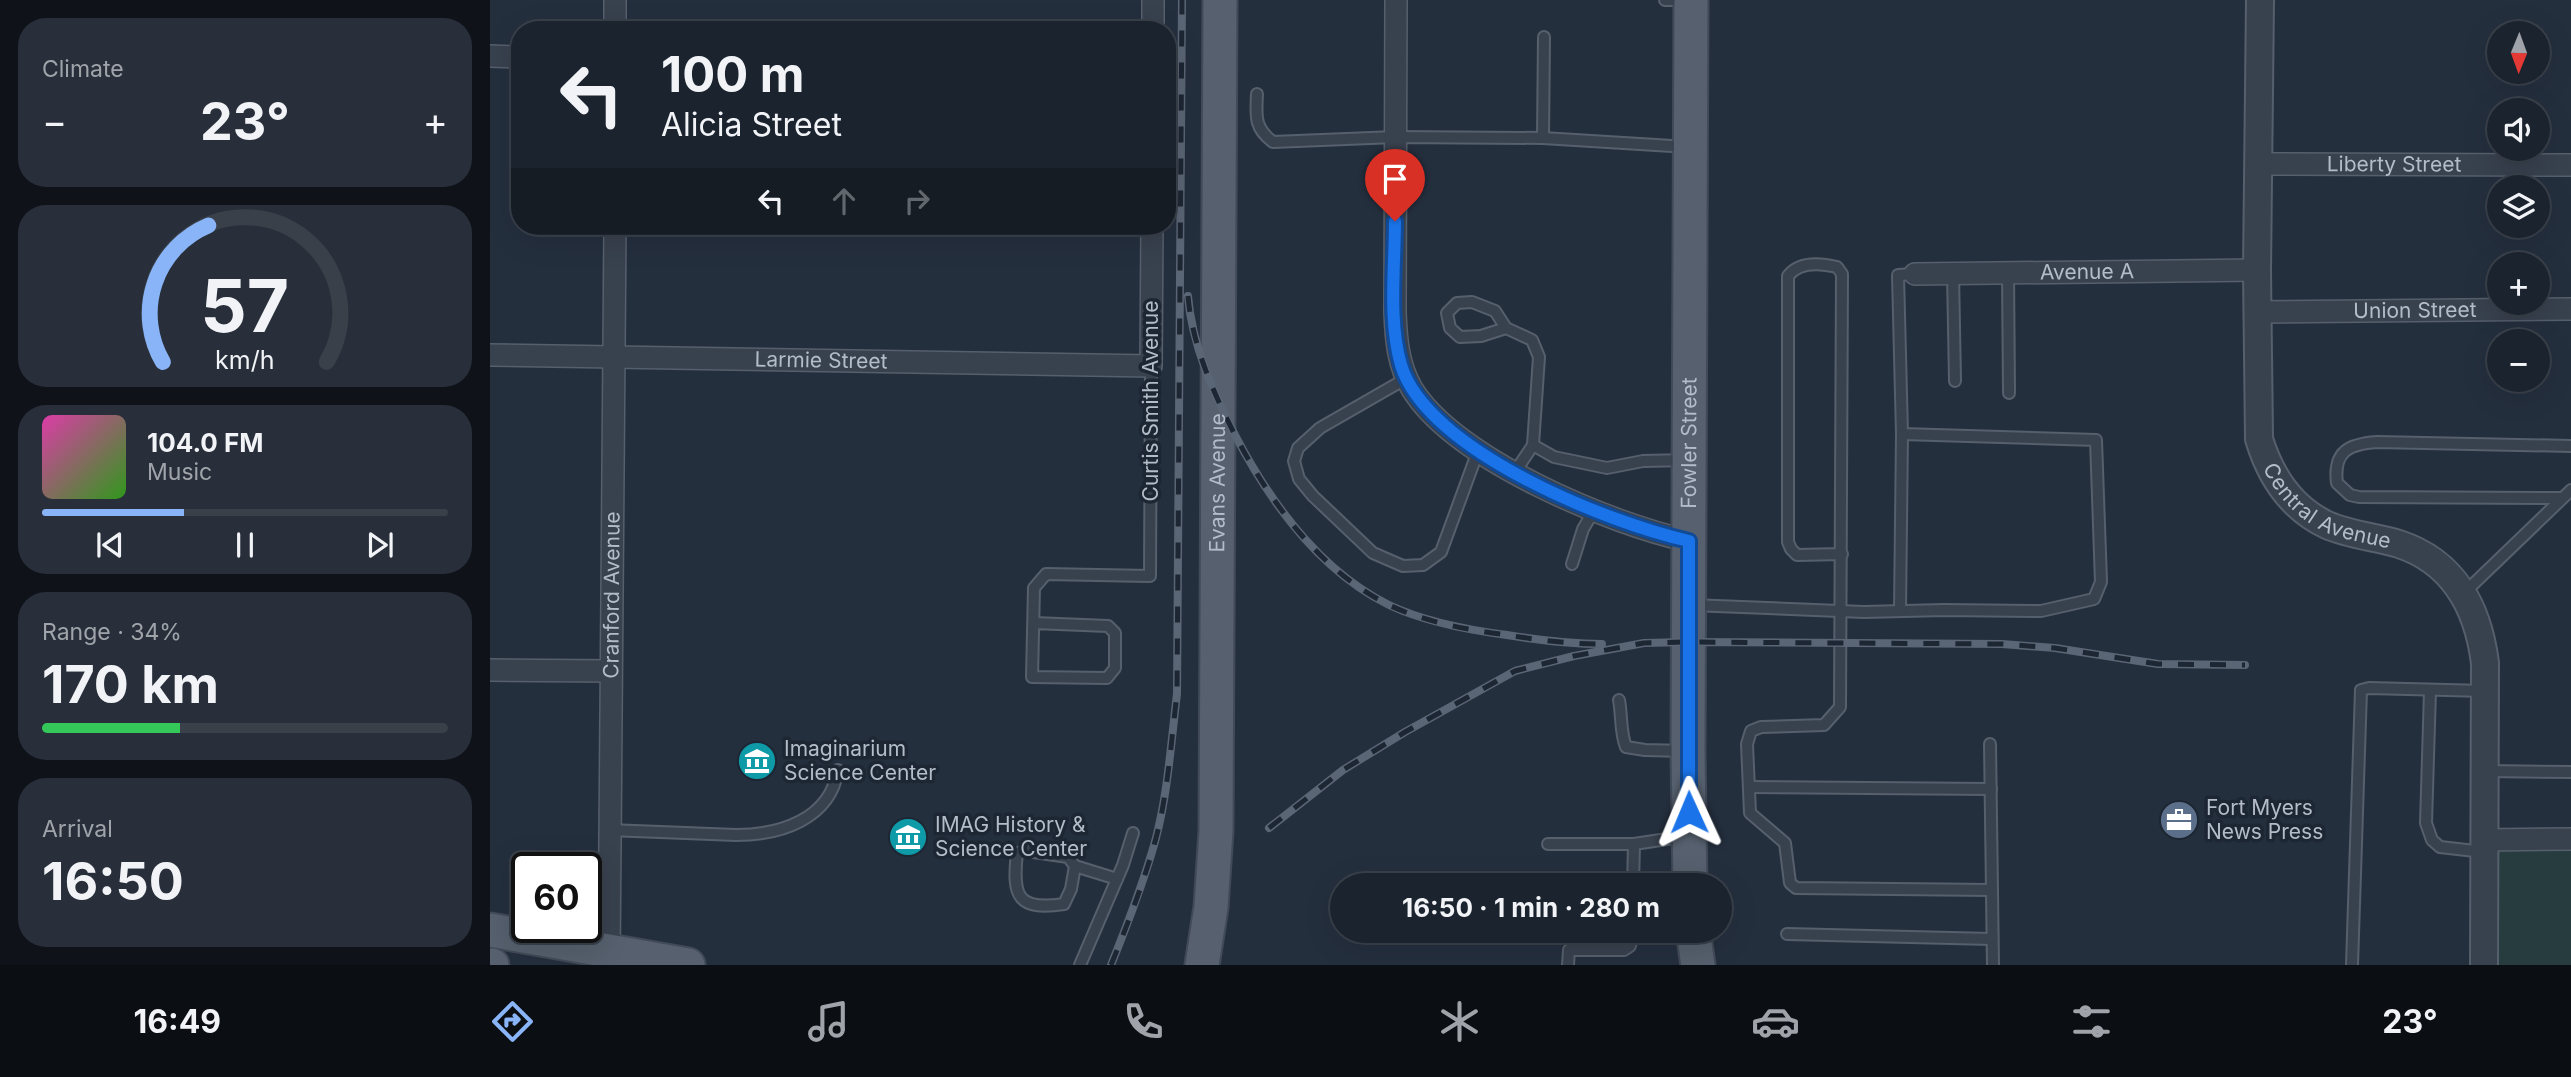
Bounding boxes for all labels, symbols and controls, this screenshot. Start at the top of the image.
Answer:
north arrow [2487,21,2550,84]
map controls [2487,21,2550,392]
text: 100 m [661,45,805,104]
icon: left [546,49,637,140]
text: Climate [42,55,124,83]
text: 23° [200,90,290,153]
text: − [42,98,67,144]
text: + [423,98,448,144]
button: sound [2487,98,2550,161]
text: Alicia Street [661,105,842,144]
pin [1365,149,1425,221]
street label: Liberty Street [2327,151,2461,177]
icon: arrive [1376,160,1414,198]
button: layers [2487,175,2550,238]
icon: left [752,182,790,220]
icon: ahead [825,182,863,220]
icon: right [898,182,936,220]
button: + [2487,252,2550,315]
street label: Avenue A [2040,258,2134,285]
text: 57 [201,261,289,350]
street label: Union Street [2353,297,2477,323]
street label: Curtis Smith Avenue [1138,301,1163,501]
button: − [2487,329,2550,392]
text: km/h [215,345,275,375]
street label: Larmie Street [754,346,888,374]
street label: Fowler Street [1676,377,1701,509]
street label: Evans Avenue [1204,413,1230,553]
text: 104.0 FM [147,427,264,458]
text: Music [147,458,212,486]
street label: Central Avenue [2258,458,2393,553]
street label: Cranford Avenue [598,511,625,679]
icon: previous [91,526,129,564]
icon: pause [226,526,264,564]
icon: next [361,526,399,564]
text: Range · 34% [42,618,182,646]
text: 170 km [42,653,219,716]
place label: Imaginarium Science Center [784,736,936,785]
museum icon: Imaginarium Science Center [736,740,778,782]
position arrow [1652,775,1726,849]
place label: Fort Myers News Press [2206,795,2323,844]
office icon: Fort Myers News Press [2158,799,2200,841]
place label: IMAG History & Science Center [935,812,1087,861]
text: Arrival [42,815,113,843]
museum icon: IMAG History & Science Center [887,816,929,858]
text: 16:50 [42,850,184,913]
speed limit sign: 60 [511,852,602,943]
text: 16:50 · 1 min · 280 m [1402,892,1660,923]
icon: directions [488,997,537,1046]
icon: music [804,997,853,1046]
icon: phone [1119,997,1168,1046]
icon: climate [1435,997,1484,1046]
icon: car [1751,997,1800,1046]
icon: filters [2067,997,2116,1046]
text: 16:49 [133,1002,221,1041]
text: 23° [2382,1002,2438,1041]

